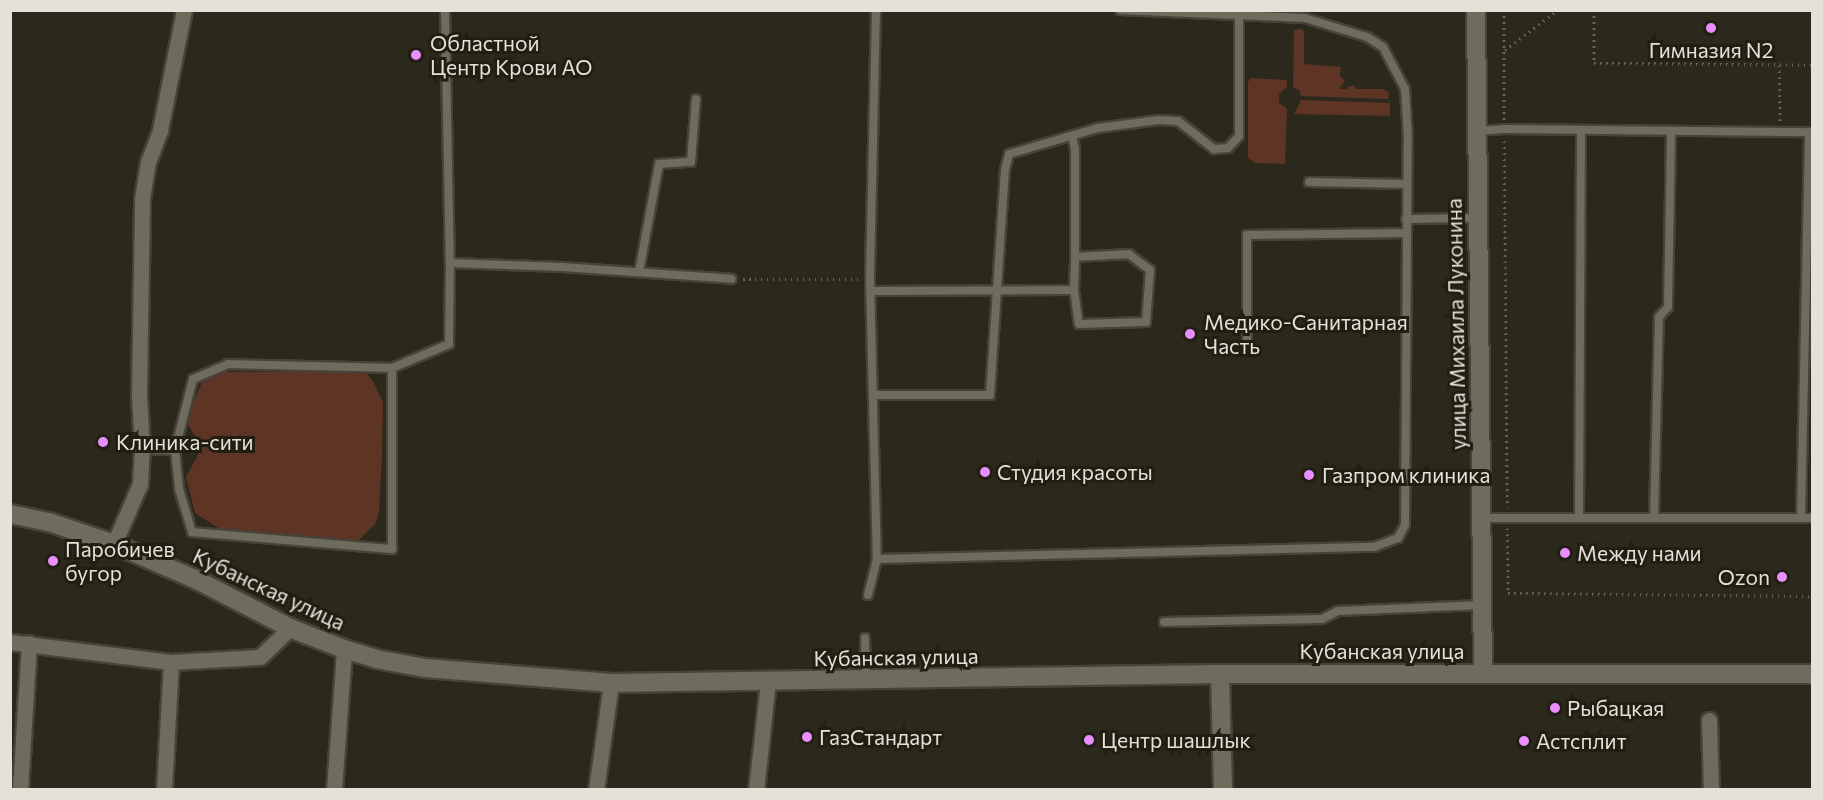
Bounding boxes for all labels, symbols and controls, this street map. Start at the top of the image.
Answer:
marker: Гимназия N2 [1704,21,1718,35]
place label: Областной Центр Крови АО [430,30,592,80]
place label: Гимназия N2 [1649,37,1773,63]
marker: Областной Центр Крови АО [407,46,425,64]
street label: улица Михаила Луконина [1441,198,1471,450]
place label: Медико-Санитарная Часть [1204,309,1408,359]
marker: Медико-Санитарная Часть [1181,325,1199,343]
place label: Клиника-сити [116,429,254,455]
marker: Клиника-сити [94,433,112,451]
place label: Студия красоты [997,459,1153,485]
place label: Газпром клиника [1322,462,1490,488]
marker: Студия красоты [978,465,992,479]
marker: Газпром клиника [1300,466,1318,484]
place label: Паробичев бугор [65,536,175,586]
place label: Между нами [1577,540,1702,566]
street label: Кубанская улица [189,543,349,635]
marker: Между нами [1558,546,1572,560]
marker: Паробичев бугор [46,554,60,568]
place label: Ozon [1718,564,1770,590]
marker: Ozon [1775,570,1789,584]
street label: Кубанская улица [1300,638,1464,664]
street label: Кубанская улица [813,643,979,671]
place label: Рыбацкая [1567,695,1664,721]
marker: Рыбацкая [1548,701,1562,715]
place label: ГазСтандарт [819,724,942,750]
place label: Центр шашлык [1101,727,1251,753]
place label: Астсплит [1536,728,1627,754]
marker: ГазСтандарт [800,730,814,744]
marker: Центр шашлык [1082,733,1096,747]
marker: Астсплит [1517,734,1531,748]

